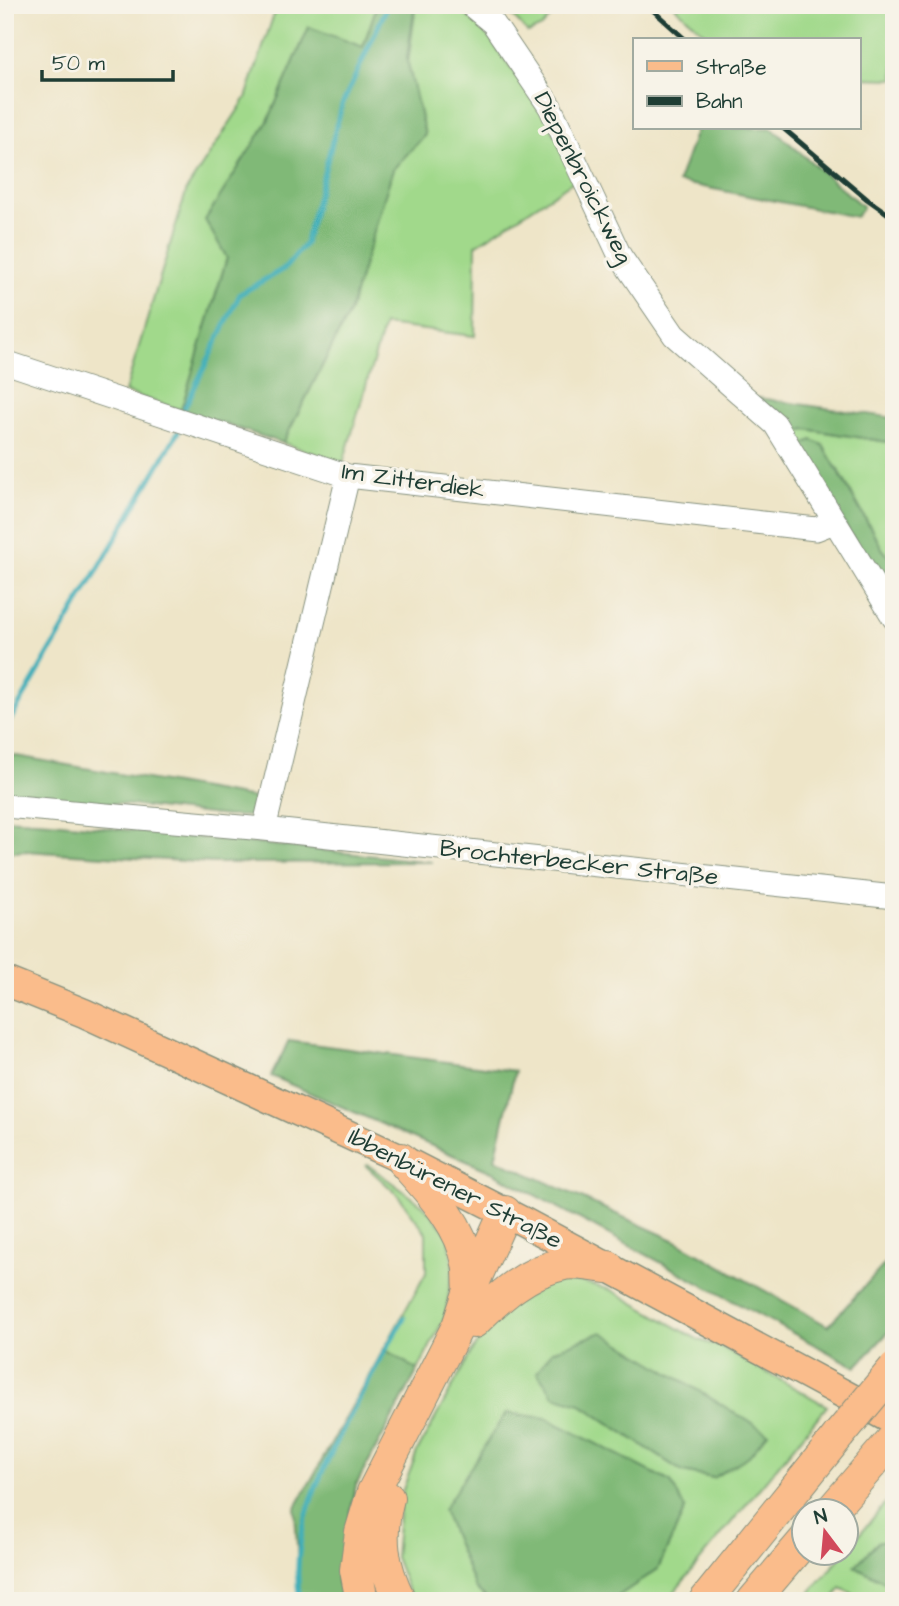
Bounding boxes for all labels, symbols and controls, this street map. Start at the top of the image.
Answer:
scale bar [42,38,173,82]
legend [633,38,860,130]
text: 50 m [52,49,106,78]
text: Straße [696,53,767,82]
street label: Diepenbroickweg [524,86,641,270]
text: Bahn [696,87,743,116]
street label: Im Zitterdiek [339,454,487,508]
street label: Brochterbecker Straße [438,831,720,895]
street label: Ibbenbürener Straße [342,1120,568,1258]
north arrow [790,1498,860,1568]
text: N [811,1502,830,1532]

